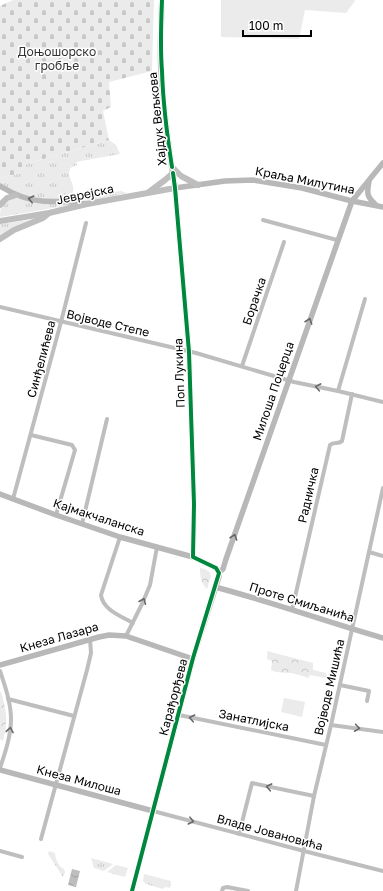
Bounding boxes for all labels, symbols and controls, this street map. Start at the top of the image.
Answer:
scale bar [243,12,311,38]
text: 100 m [249,18,283,33]
park label: Доњошорско гробље [18,44,96,73]
street label: Хајдук Вељкова [145,72,169,166]
street label: Краља Милутина [254,163,356,197]
street label: Јеврејска [55,181,115,207]
one-way arrow [28,195,35,203]
street label: Борачка [239,275,269,327]
street label: Војводе Степе [65,306,151,340]
one-way arrow [305,318,313,325]
street label: Синђелићева [23,319,59,399]
street label: Поп Лукина [170,338,188,408]
street label: Милоша Поцерца [249,340,297,442]
one-way arrow [315,383,321,391]
street label: Радничка [294,466,322,524]
street label: Кајмакчаланска [51,495,147,539]
one-way arrow [229,533,238,540]
street label: Проте Смиљанића [248,579,356,625]
one-way arrow [139,597,147,604]
street label: Кнеза Лазара [18,619,100,655]
street label: Војводе Мишића [311,637,347,737]
street label: Карађорђева [156,657,190,737]
street label: Занатлијска [217,706,291,734]
one-way arrow [189,714,195,723]
one-way arrow [354,723,360,732]
one-way arrow [5,727,14,733]
street label: Кнеза Милоша [35,761,123,799]
one-way arrow [266,783,272,791]
street label: Владе Јовановића [215,811,325,853]
one-way arrow [187,817,194,825]

